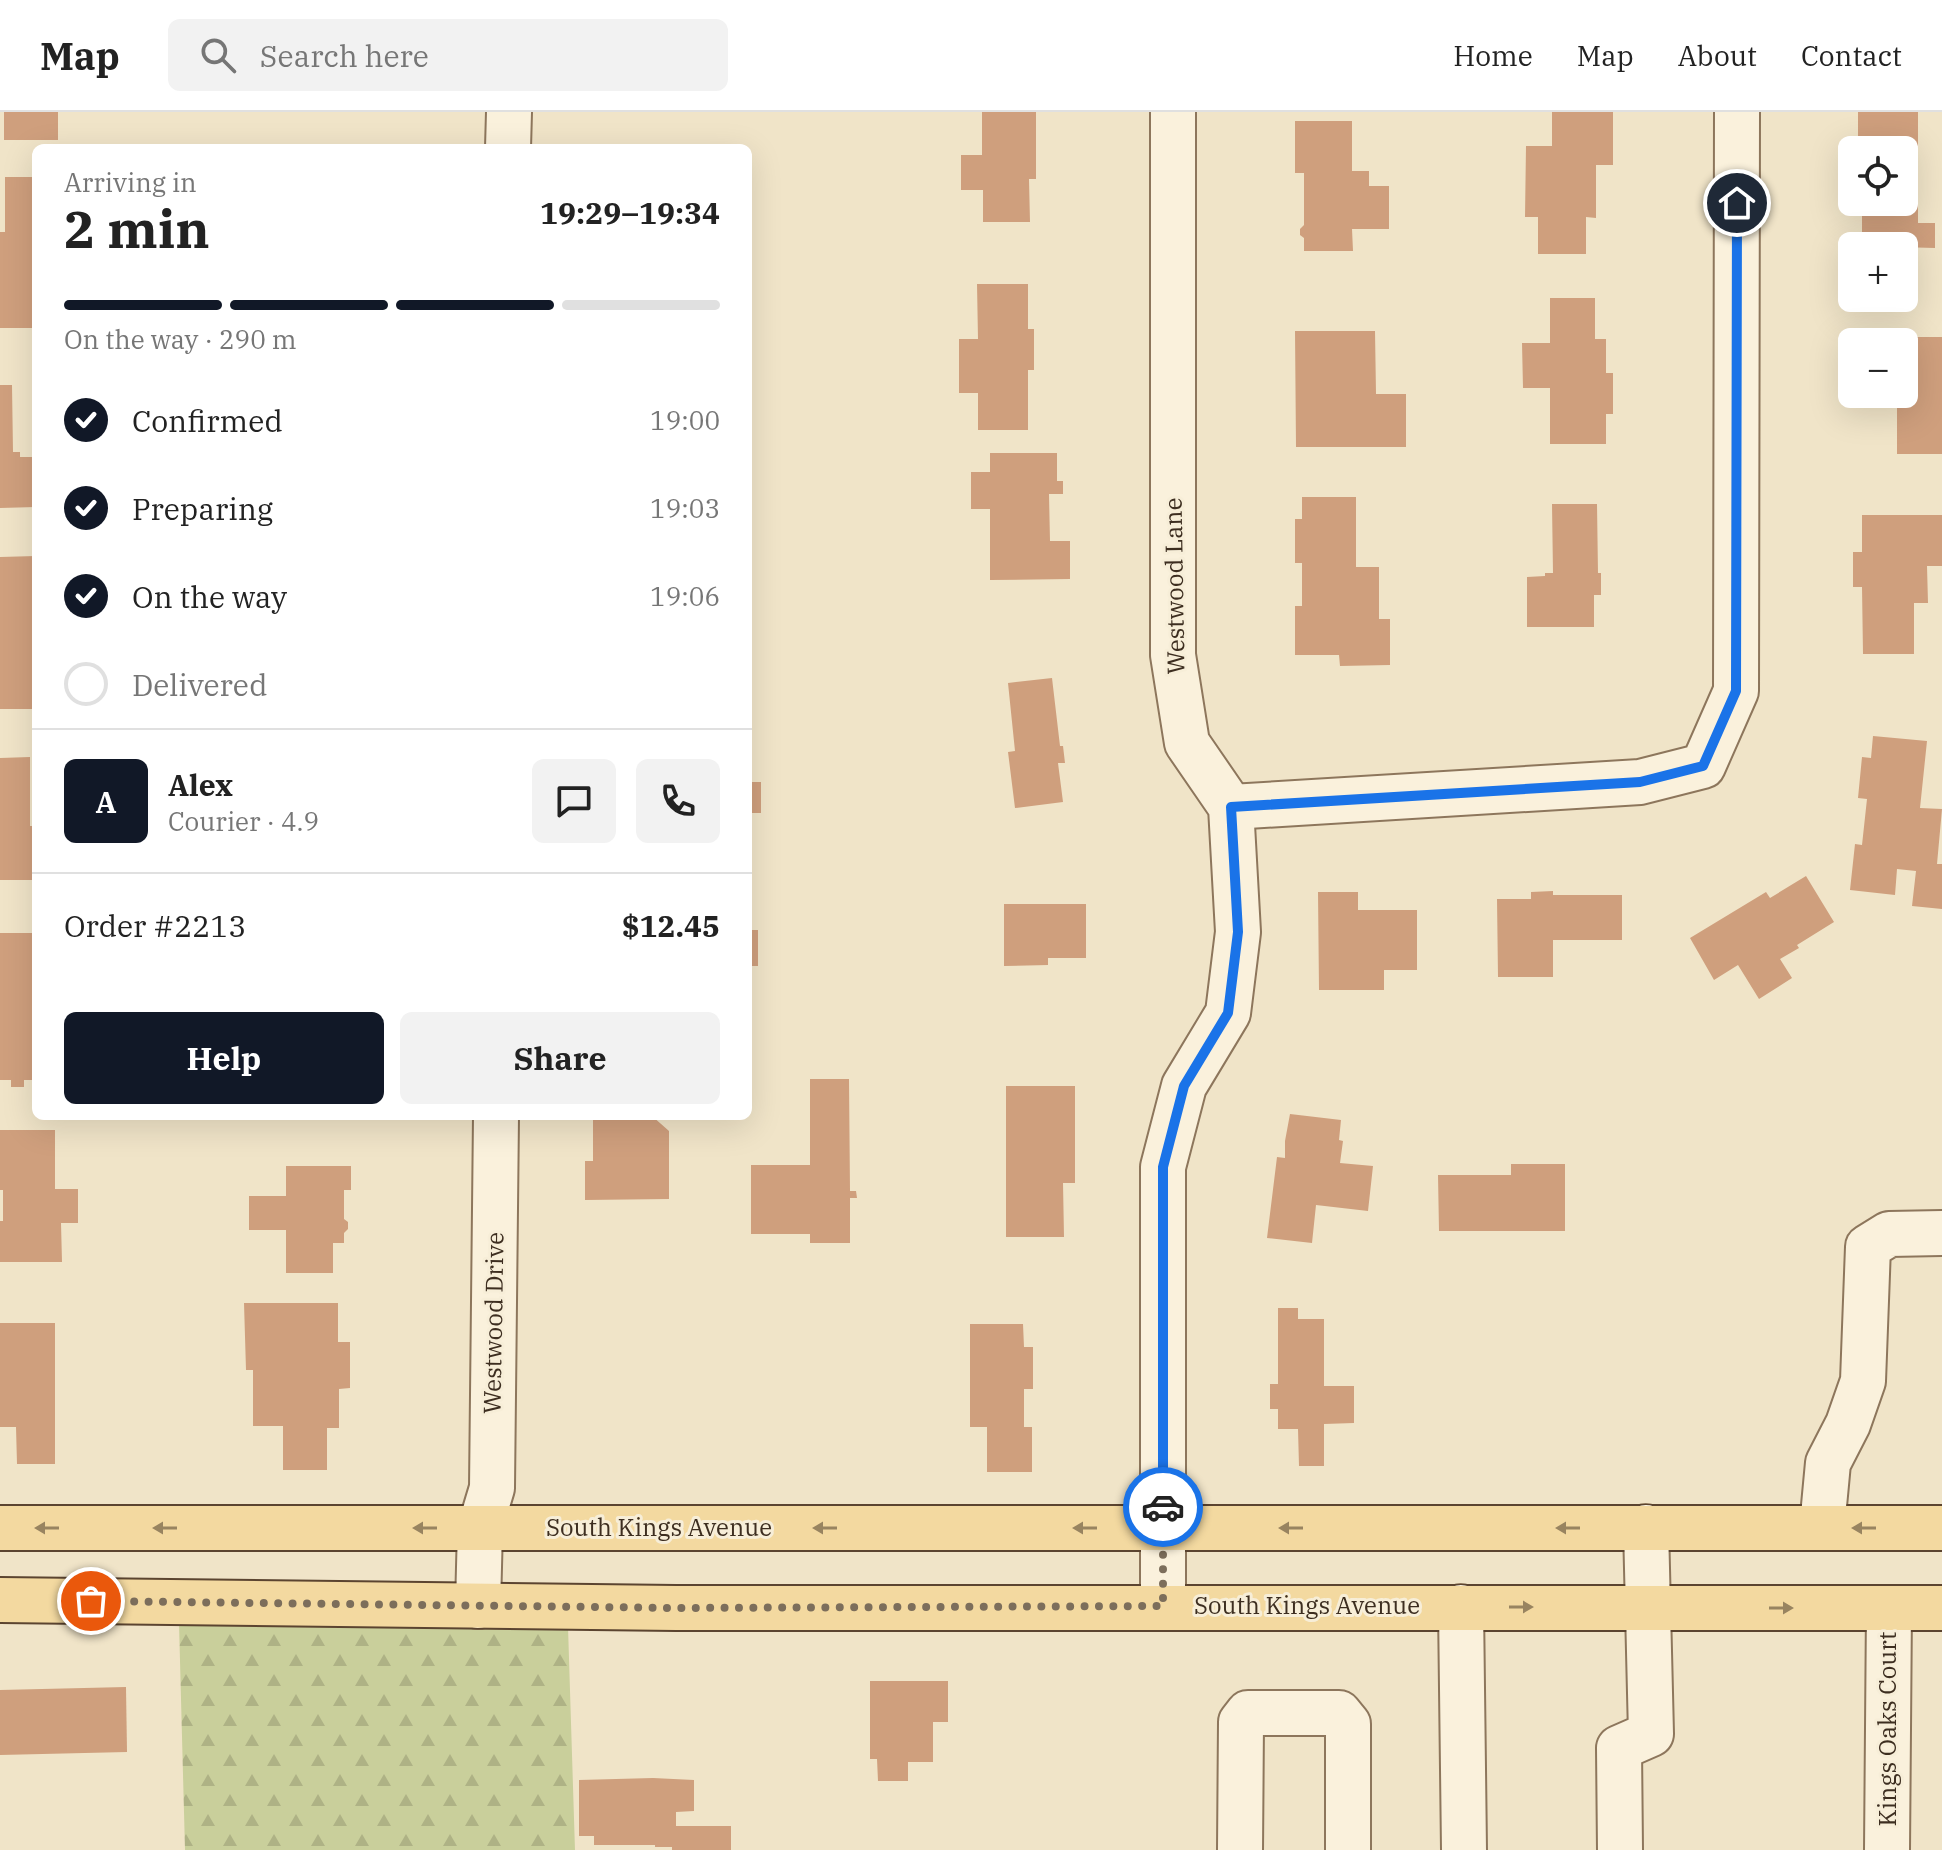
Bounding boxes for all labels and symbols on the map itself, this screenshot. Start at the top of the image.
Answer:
pin [1703,169,1771,237]
street label: Westwood Lane [1156,497,1192,675]
street label: Westwood Drive [475,1232,511,1414]
courier [1123,1467,1203,1547]
street label: South Kings Avenue [546,1511,772,1543]
one-way arrow [34,1522,59,1534]
one-way arrow [152,1522,177,1534]
one-way arrow [412,1522,437,1534]
one-way arrow [812,1522,837,1534]
one-way arrow [1072,1522,1097,1534]
one-way arrow [1278,1522,1303,1534]
one-way arrow [1555,1522,1580,1534]
one-way arrow [1851,1522,1876,1534]
pin [57,1567,125,1635]
street label: South Kings Avenue [1194,1589,1420,1621]
one-way arrow [1509,1601,1534,1613]
one-way arrow [1769,1602,1794,1614]
street label: Kings Oaks Court [1871,1632,1903,1826]

